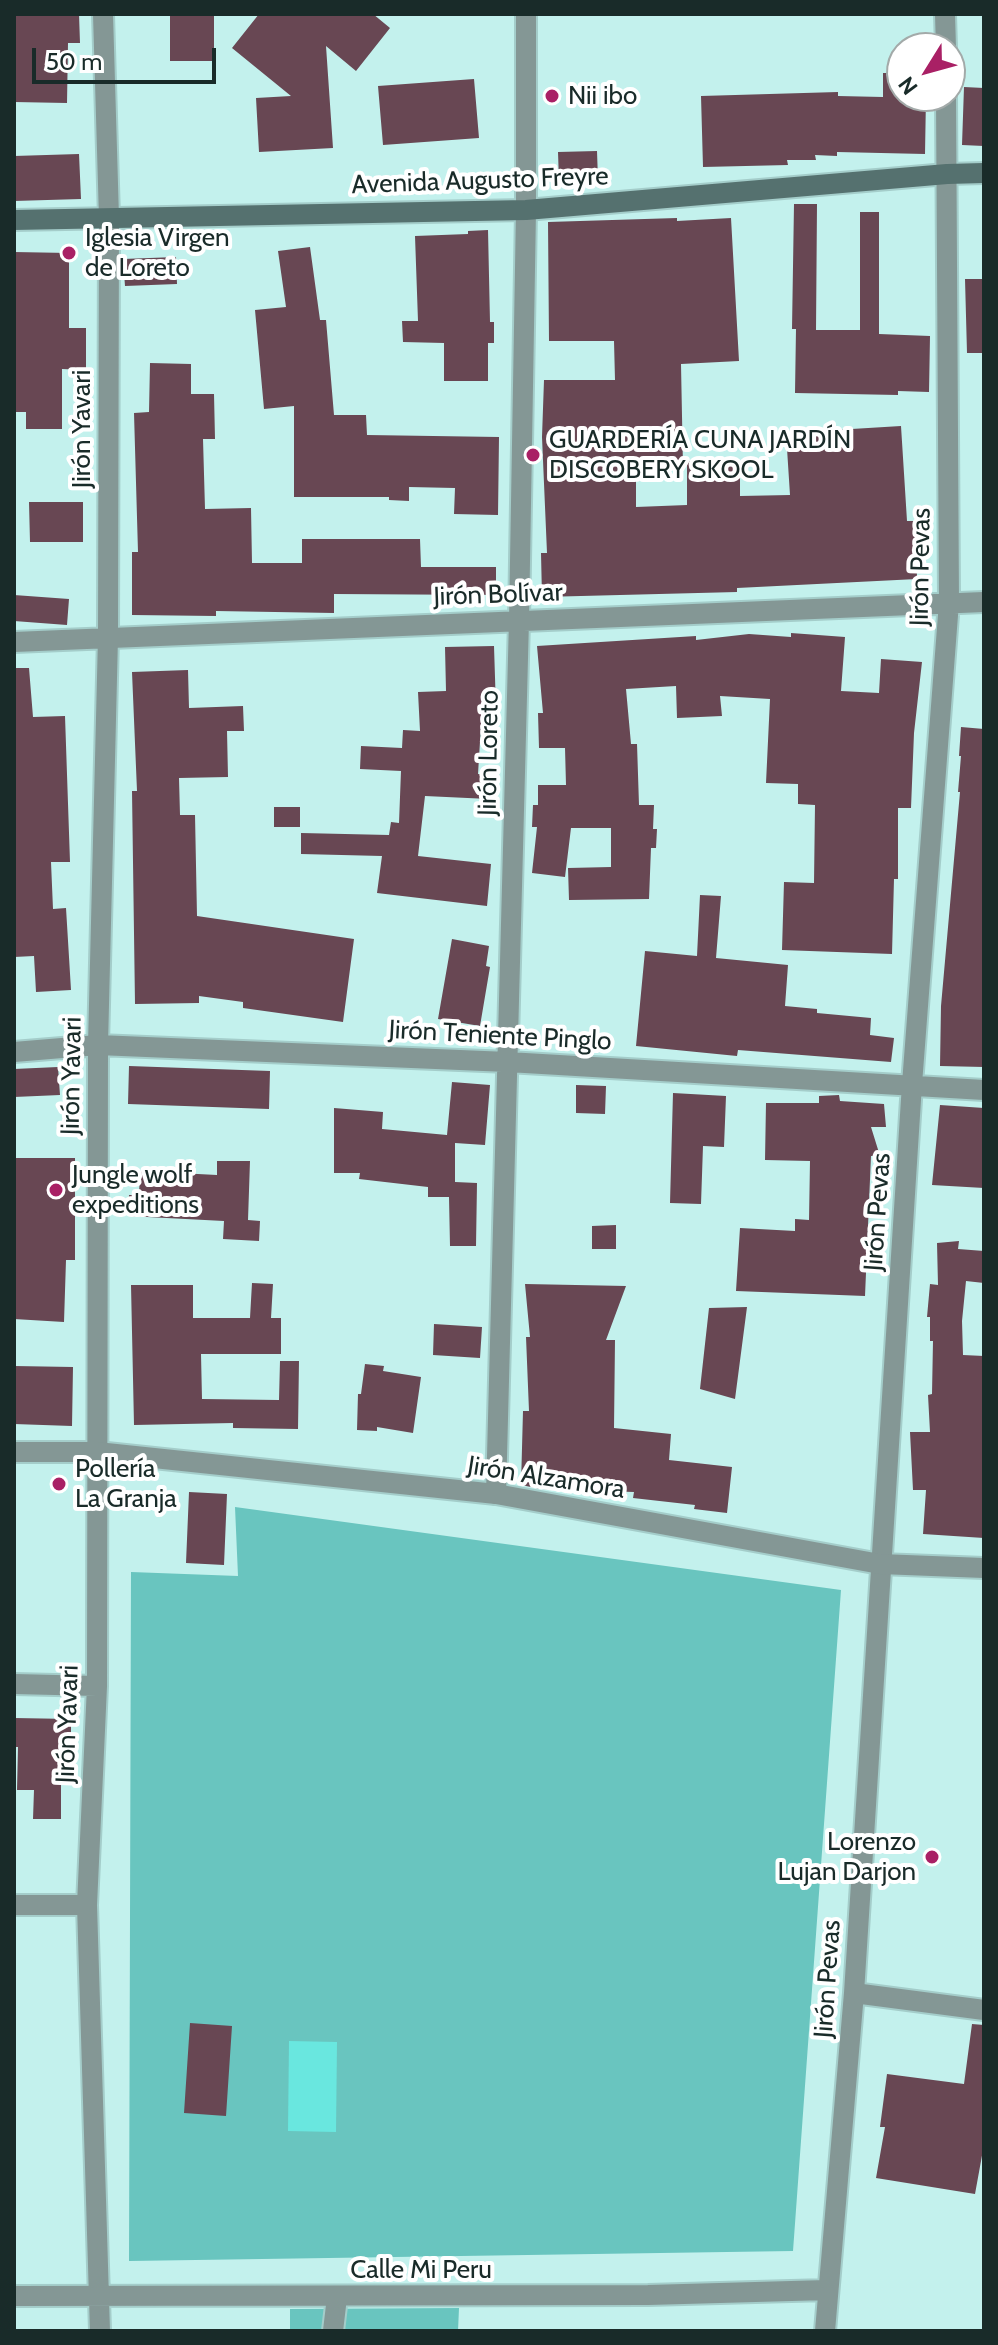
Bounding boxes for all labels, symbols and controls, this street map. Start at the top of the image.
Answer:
scale bar [36,32,220,82]
north arrow [886,32,966,112]
text: 50 m [46,47,102,76]
text: N [893,71,923,100]
place label: Nii ibo [568,80,637,112]
marker: Nii ibo [543,87,561,105]
street label: Avenida Augusto Freyre [351,161,609,201]
place label: Iglesia Virgen de Loreto [85,222,229,284]
marker: Iglesia Virgen de Loreto [60,244,78,262]
street label: Jirón Yavari [66,370,98,488]
place label: GUARDERÍA CUNA JARDÍN DISCOBERY SKOOL [549,424,851,486]
marker: GUARDERÍA CUNA JARDÍN DISCOBERY SKOOL [524,446,542,464]
street label: Jirón Pevas [904,508,938,626]
street label: Jirón Bolívar [433,577,563,613]
street label: Jirón Loreto [472,690,506,816]
street label: Jirón Teniente Pinglo [388,1015,612,1057]
street label: Jirón Yavari [55,1017,89,1135]
street label: Jirón Pevas [858,1152,898,1272]
place label: Jungle wolf expeditions [72,1159,199,1220]
marker: Jungle wolf expeditions [47,1181,65,1199]
street label: Jirón Alzamora [465,1450,627,1506]
place label: Pollería La Granja [75,1453,177,1514]
marker: Pollería La Granja [50,1475,68,1493]
street label: Jirón Yavari [50,1664,86,1784]
place label: Lorenzo Lujan Darjon [777,1826,916,1888]
marker: Lorenzo Lujan Darjon [923,1848,941,1866]
street label: Jirón Pevas [808,1919,848,2039]
street label: Calle Mi Peru [350,2254,492,2286]

